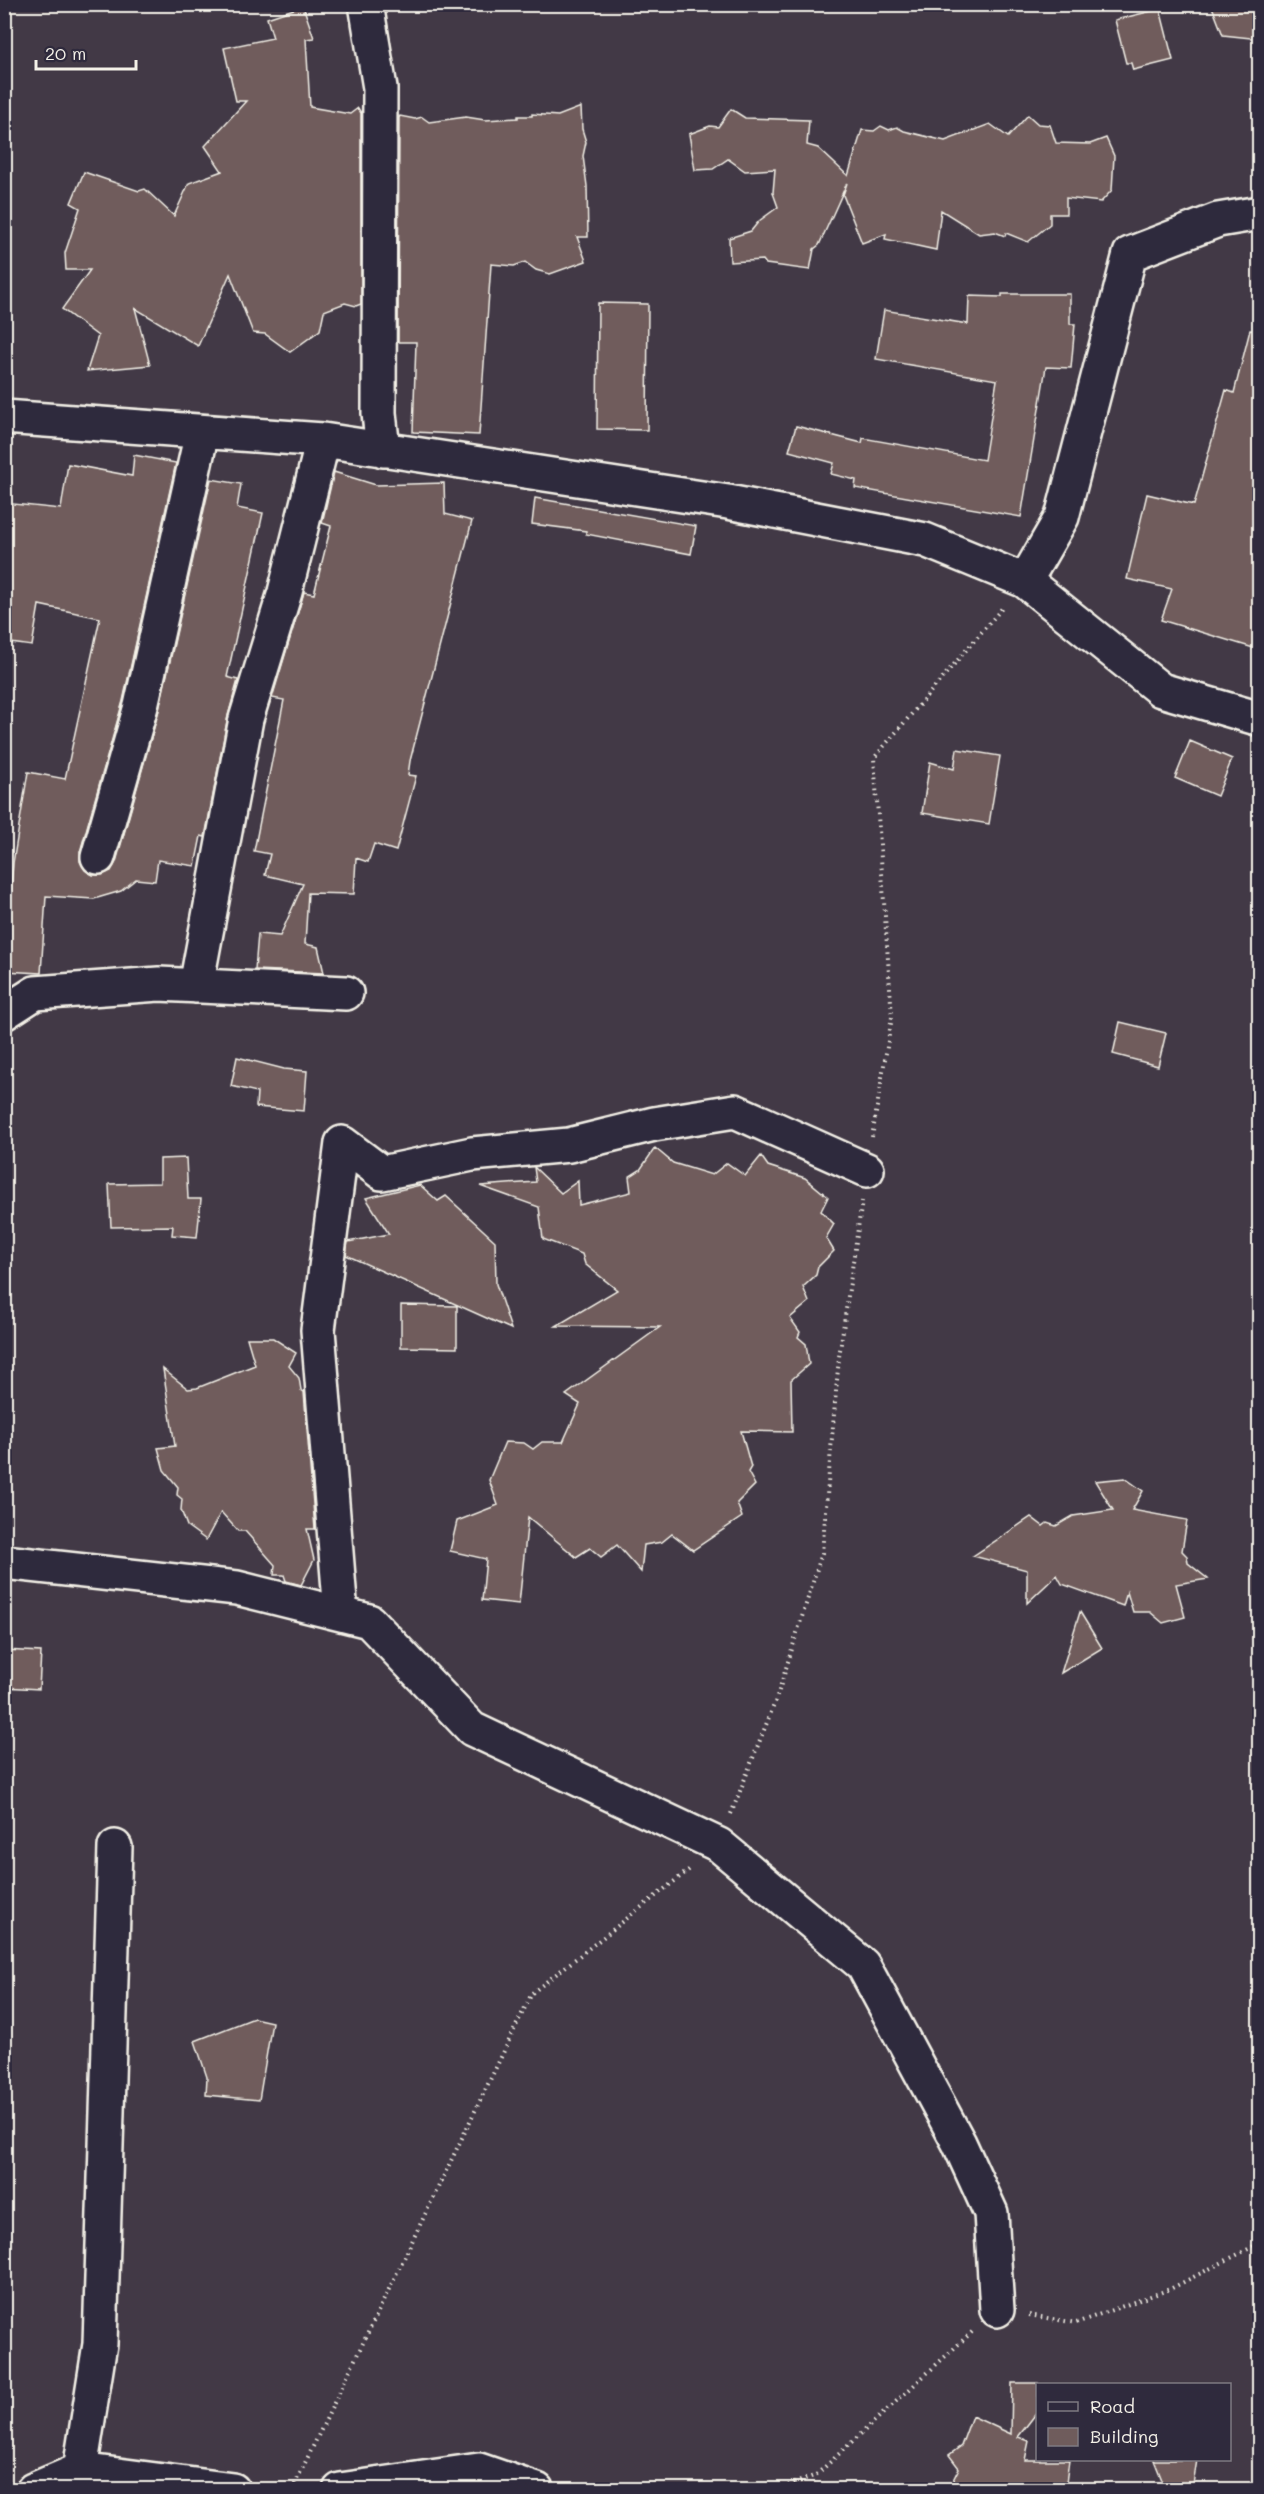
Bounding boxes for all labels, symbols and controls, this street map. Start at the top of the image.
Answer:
scale bar [36,33,136,71]
text: 20 m [45,41,86,65]
legend [1036,2383,1231,2461]
text: Road [1090,2394,1135,2418]
text: Building [1090,2424,1158,2448]

